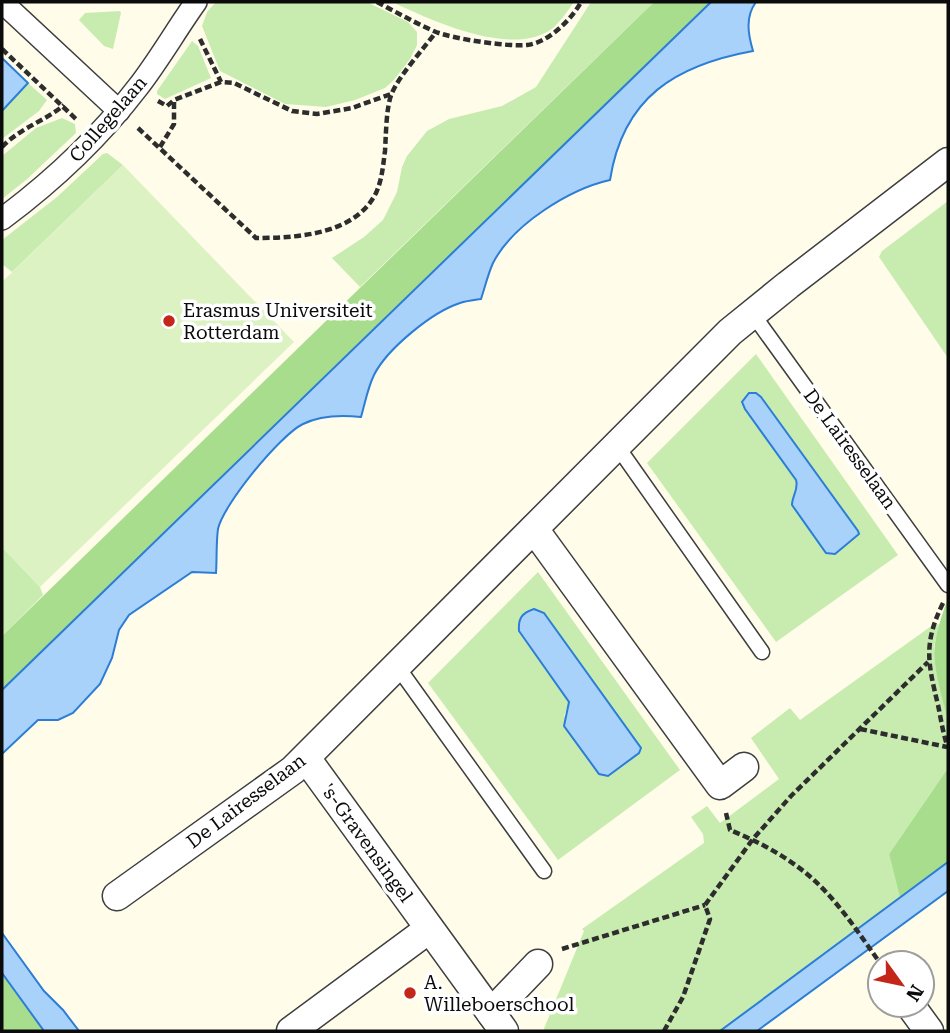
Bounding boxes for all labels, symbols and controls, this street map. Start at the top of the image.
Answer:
street label: Collegelaan [64,71,152,167]
place label: Erasmus Universiteit Rotterdam [183,299,373,344]
marker: Erasmus Universiteit Rotterdam [161,313,177,329]
street label: De Lairesselaan [799,384,901,514]
street label: De Lairesselaan [182,749,310,853]
street label: 's-Gravensingel [316,779,418,907]
north arrow [866,949,936,1019]
place label: A. Willeboerschool [424,971,575,1016]
text: N [901,981,928,1006]
marker: A. Willeboerschool [402,985,418,1001]

